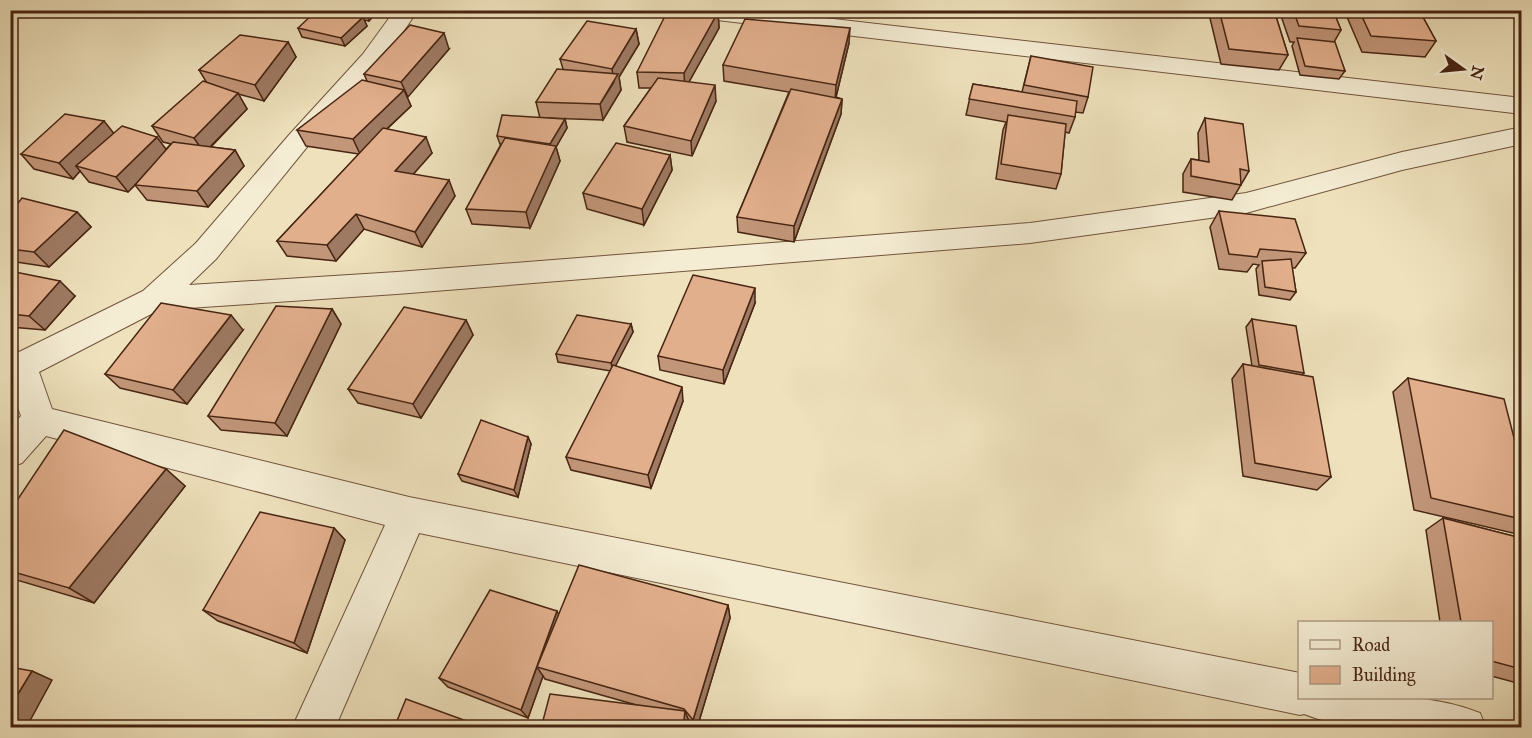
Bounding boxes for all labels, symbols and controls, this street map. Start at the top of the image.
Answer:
north arrow [1433,39,1493,99]
text: N [1466,64,1488,82]
legend [1298,621,1493,699]
text: Road [1352,634,1390,656]
text: Building [1352,664,1416,687]

